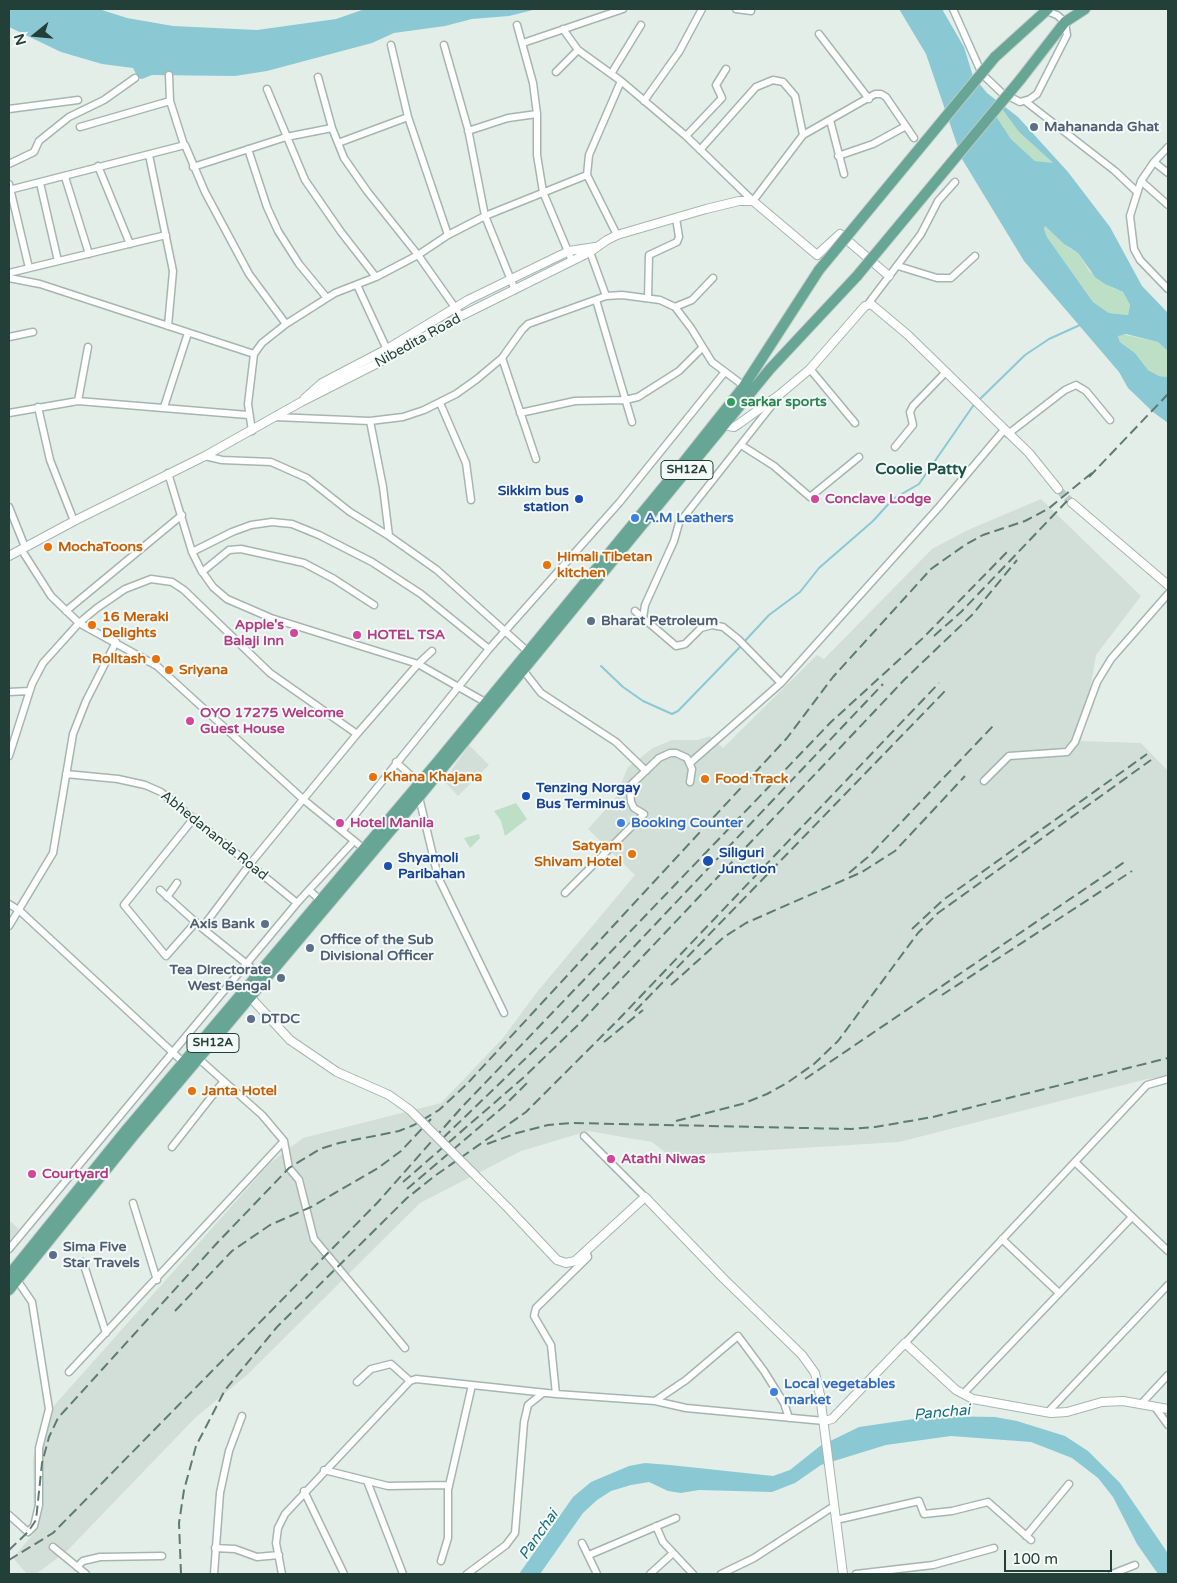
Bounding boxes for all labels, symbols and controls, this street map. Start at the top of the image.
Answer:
north arrow [10,10,60,60]
text: N [10,32,30,47]
place label: Mahananda Ghat [1044,119,1159,135]
marker: Mahananda Ghat [1028,121,1040,133]
street label: Nibedita Road [372,310,464,372]
place label: sarkar sports [741,394,827,410]
marker: sarkar sports [725,396,737,408]
road number: SH12A [661,460,713,480]
district label: Coolie Patty [875,460,967,480]
place label: Sikkim bus station [498,483,569,516]
place label: Conclave Lodge [825,491,931,507]
marker: Sikkim bus station [573,493,585,505]
marker: Conclave Lodge [809,493,821,505]
place label: A.M Leathers [645,510,734,526]
marker: A.M Leathers [629,512,641,524]
place label: MochaToons [58,539,143,555]
marker: MochaToons [42,541,54,553]
place label: Himali Tibetan kitchen [557,549,653,582]
marker: Himali Tibetan kitchen [541,559,553,571]
place label: 16 Meraki Delights [102,609,169,642]
place label: Bharat Petroleum [601,613,718,629]
marker: Bharat Petroleum [585,615,597,627]
place label: Apple's Balaji Inn [223,617,284,650]
marker: 16 Meraki Delights [86,619,98,631]
marker: Apple's Balaji Inn [288,627,300,639]
place label: HOTEL TSA [367,627,445,643]
marker: HOTEL TSA [351,629,363,641]
place label: Rolltash [92,651,146,667]
marker: Rolltash [150,653,162,665]
place label: Sriyana [179,662,228,678]
marker: Sriyana [163,664,175,676]
place label: OYO 17275 Welcome Guest House [200,705,344,738]
marker: OYO 17275 Welcome Guest House [184,715,196,727]
place label: Khana Khajana [383,769,482,785]
marker: Khana Khajana [367,771,379,783]
place label: Food Track [715,771,788,787]
marker: Food Track [699,773,711,785]
place label: Tenzing Norgay Bus Terminus [536,780,640,812]
street label: Abhedananda Road [157,788,271,884]
marker: Tenzing Norgay Bus Terminus [520,790,532,802]
place label: Hotel Manila [350,815,434,831]
place label: Booking Counter [631,815,743,831]
marker: Hotel Manila [334,817,346,829]
marker: Booking Counter [615,817,627,829]
place label: Satyam Shivam Hotel [534,838,622,870]
place label: Siliguri Junction [719,845,776,878]
marker: Satyam Shivam Hotel [626,848,638,860]
place label: Shyamoli Paribahan [398,850,465,882]
marker: Siliguri Junction [701,854,715,868]
marker: Shyamoli Paribahan [382,860,394,872]
place label: Axis Bank [189,916,255,932]
marker: Axis Bank [259,918,271,930]
place label: Office of the Sub Divisional Officer [320,932,433,964]
marker: Office of the Sub Divisional Officer [304,942,316,954]
place label: Tea Directorate West Bengal [170,962,271,994]
marker: Tea Directorate West Bengal [275,972,287,984]
place label: DTDC [261,1011,300,1027]
marker: DTDC [245,1013,257,1025]
road number: SH12A [187,1034,239,1052]
place label: Janta Hotel [202,1083,277,1099]
marker: Janta Hotel [186,1085,198,1097]
place label: Atathi Niwas [621,1151,705,1167]
marker: Atathi Niwas [605,1153,617,1165]
place label: Courtyard [42,1166,108,1182]
marker: Courtyard [26,1168,38,1180]
place label: Sima Five Star Travels [63,1239,140,1272]
marker: Sima Five Star Travels [47,1249,59,1261]
place label: Local vegetables market [784,1376,895,1408]
marker: Local vegetables market [768,1386,780,1398]
water label: Panchai [913,1402,971,1424]
water label: Panchai [515,1507,563,1563]
scale bar [1007,1540,1114,1572]
text: 100 m [1012,1550,1058,1568]

